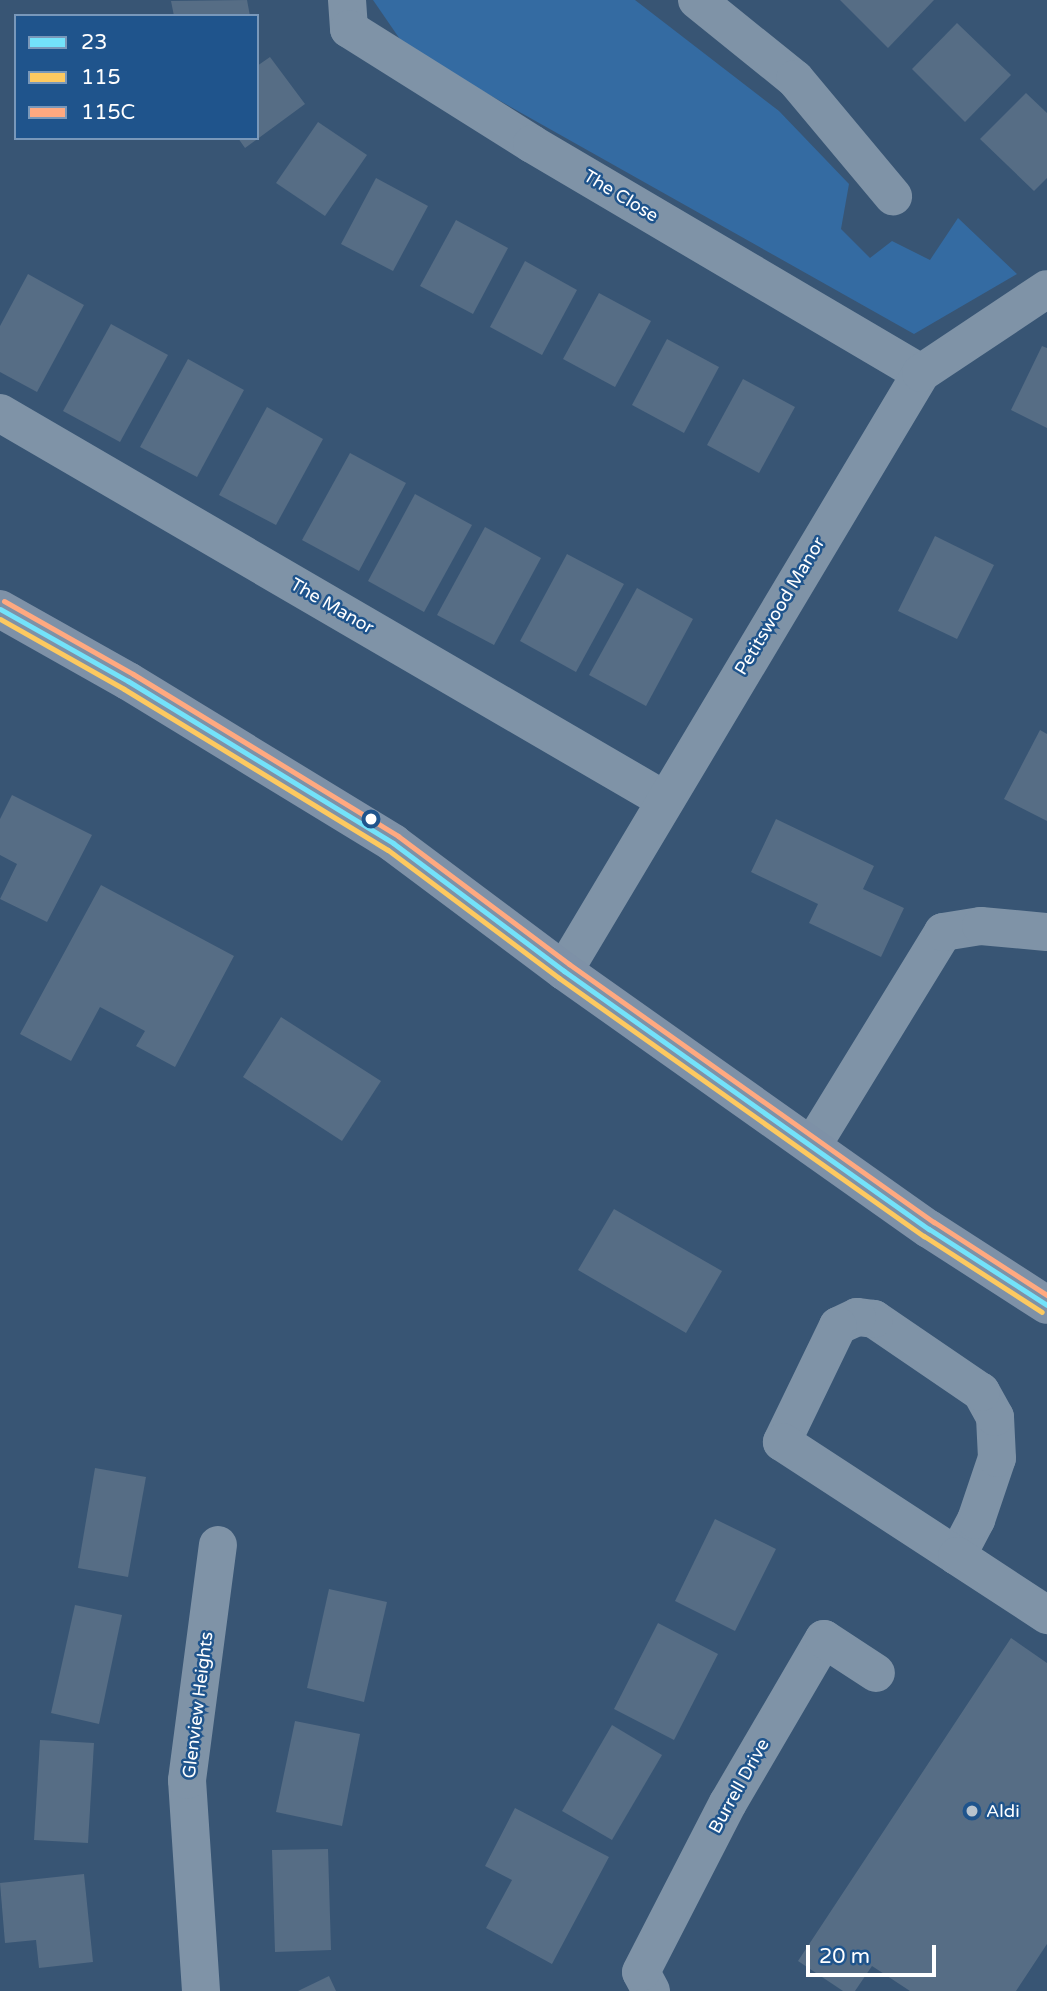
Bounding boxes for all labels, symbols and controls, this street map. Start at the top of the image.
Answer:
legend [14,14,259,140]
text: 23 [81,30,107,55]
text: 115 [81,65,121,90]
text: 115C [81,100,135,125]
street label: The Close [580,165,662,227]
street label: Petitswood Manor [730,533,830,679]
street label: The Manor [286,573,378,639]
unlabelled marker [364,812,378,826]
street label: Glenview Heights [178,1630,218,1780]
street label: Burrell Drive [704,1735,774,1837]
place label: Aldi [986,1800,1020,1822]
marker: Aldi [964,1803,980,1819]
scale bar [809,1932,939,1976]
text: 20 m [819,1944,870,1969]

